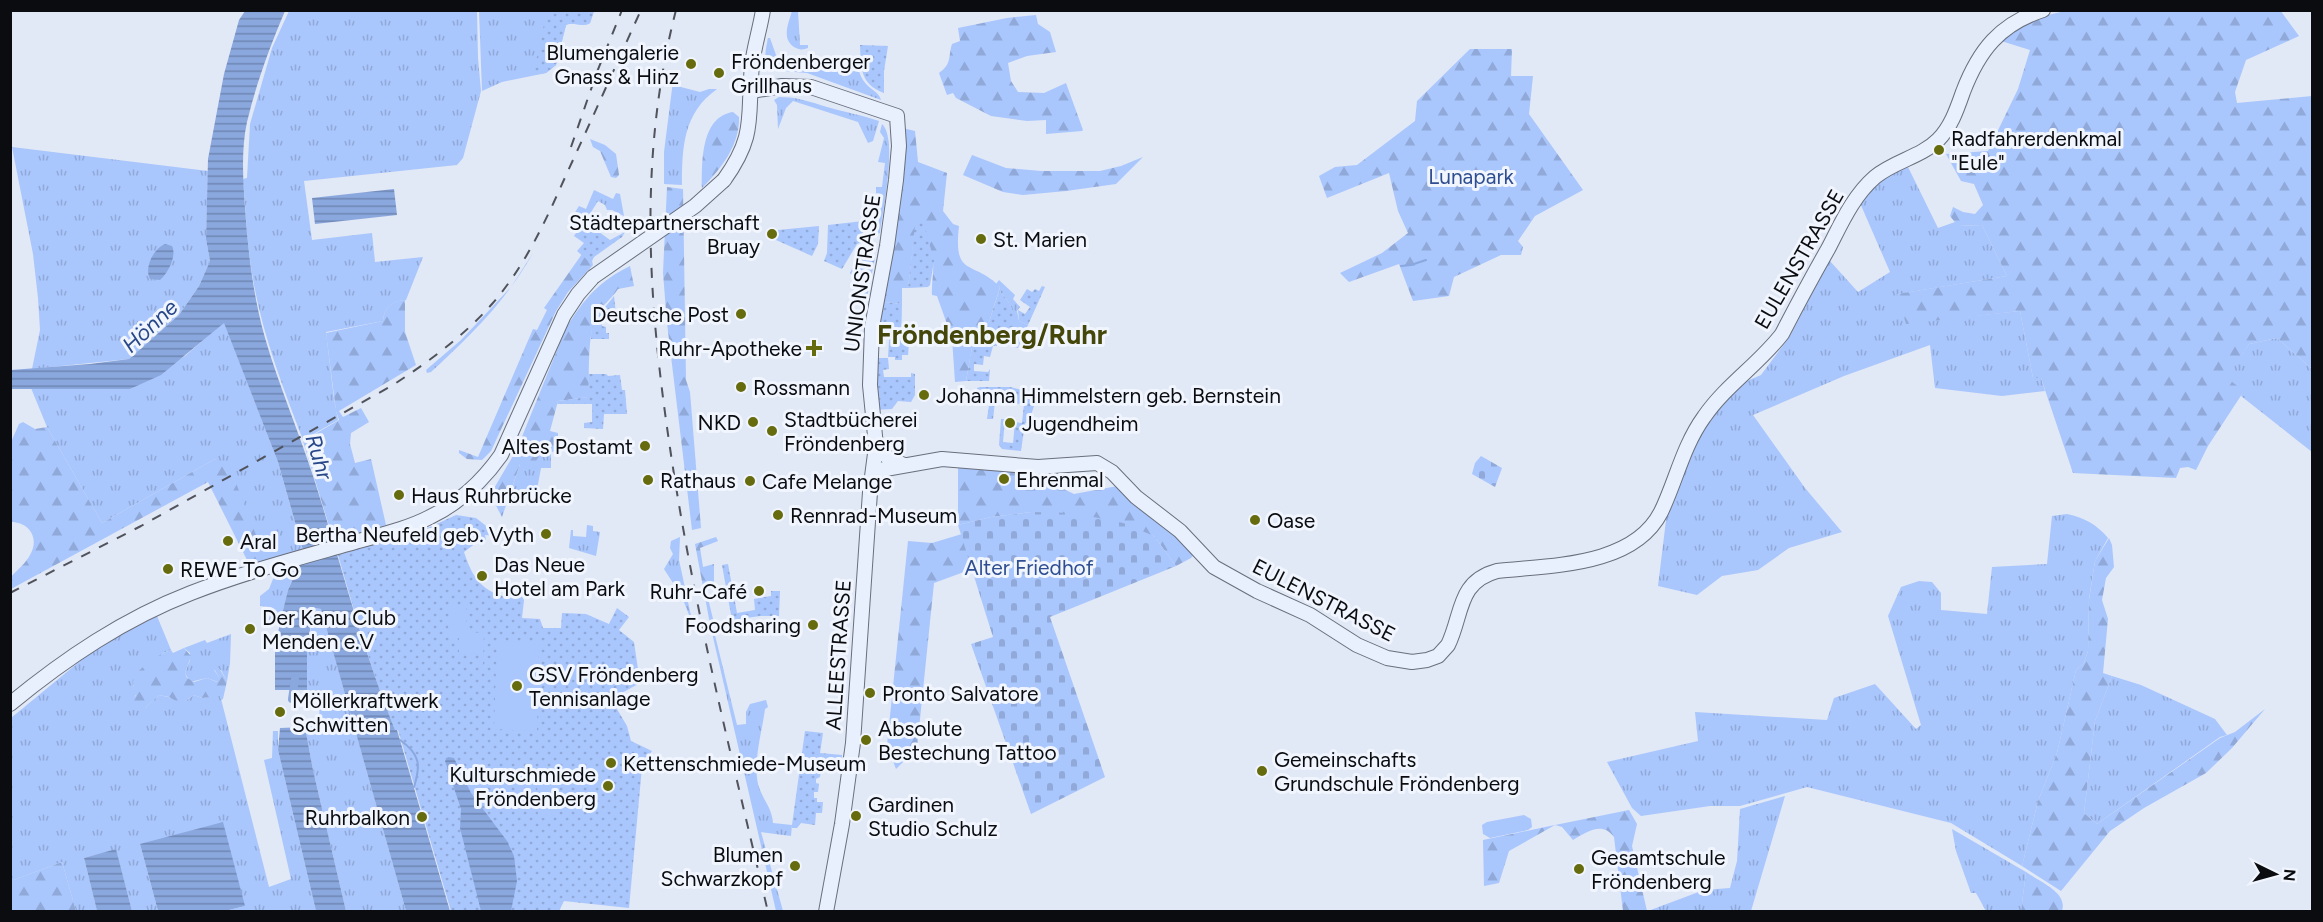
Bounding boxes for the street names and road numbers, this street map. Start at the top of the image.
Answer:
street label: EULENSTRASSE [1749,185,1849,333]
street label: UNIONSTRASSE [839,192,885,354]
street label: EULENSTRASSE [1248,553,1400,647]
street label: ALLEESTRASSE [820,579,856,731]

